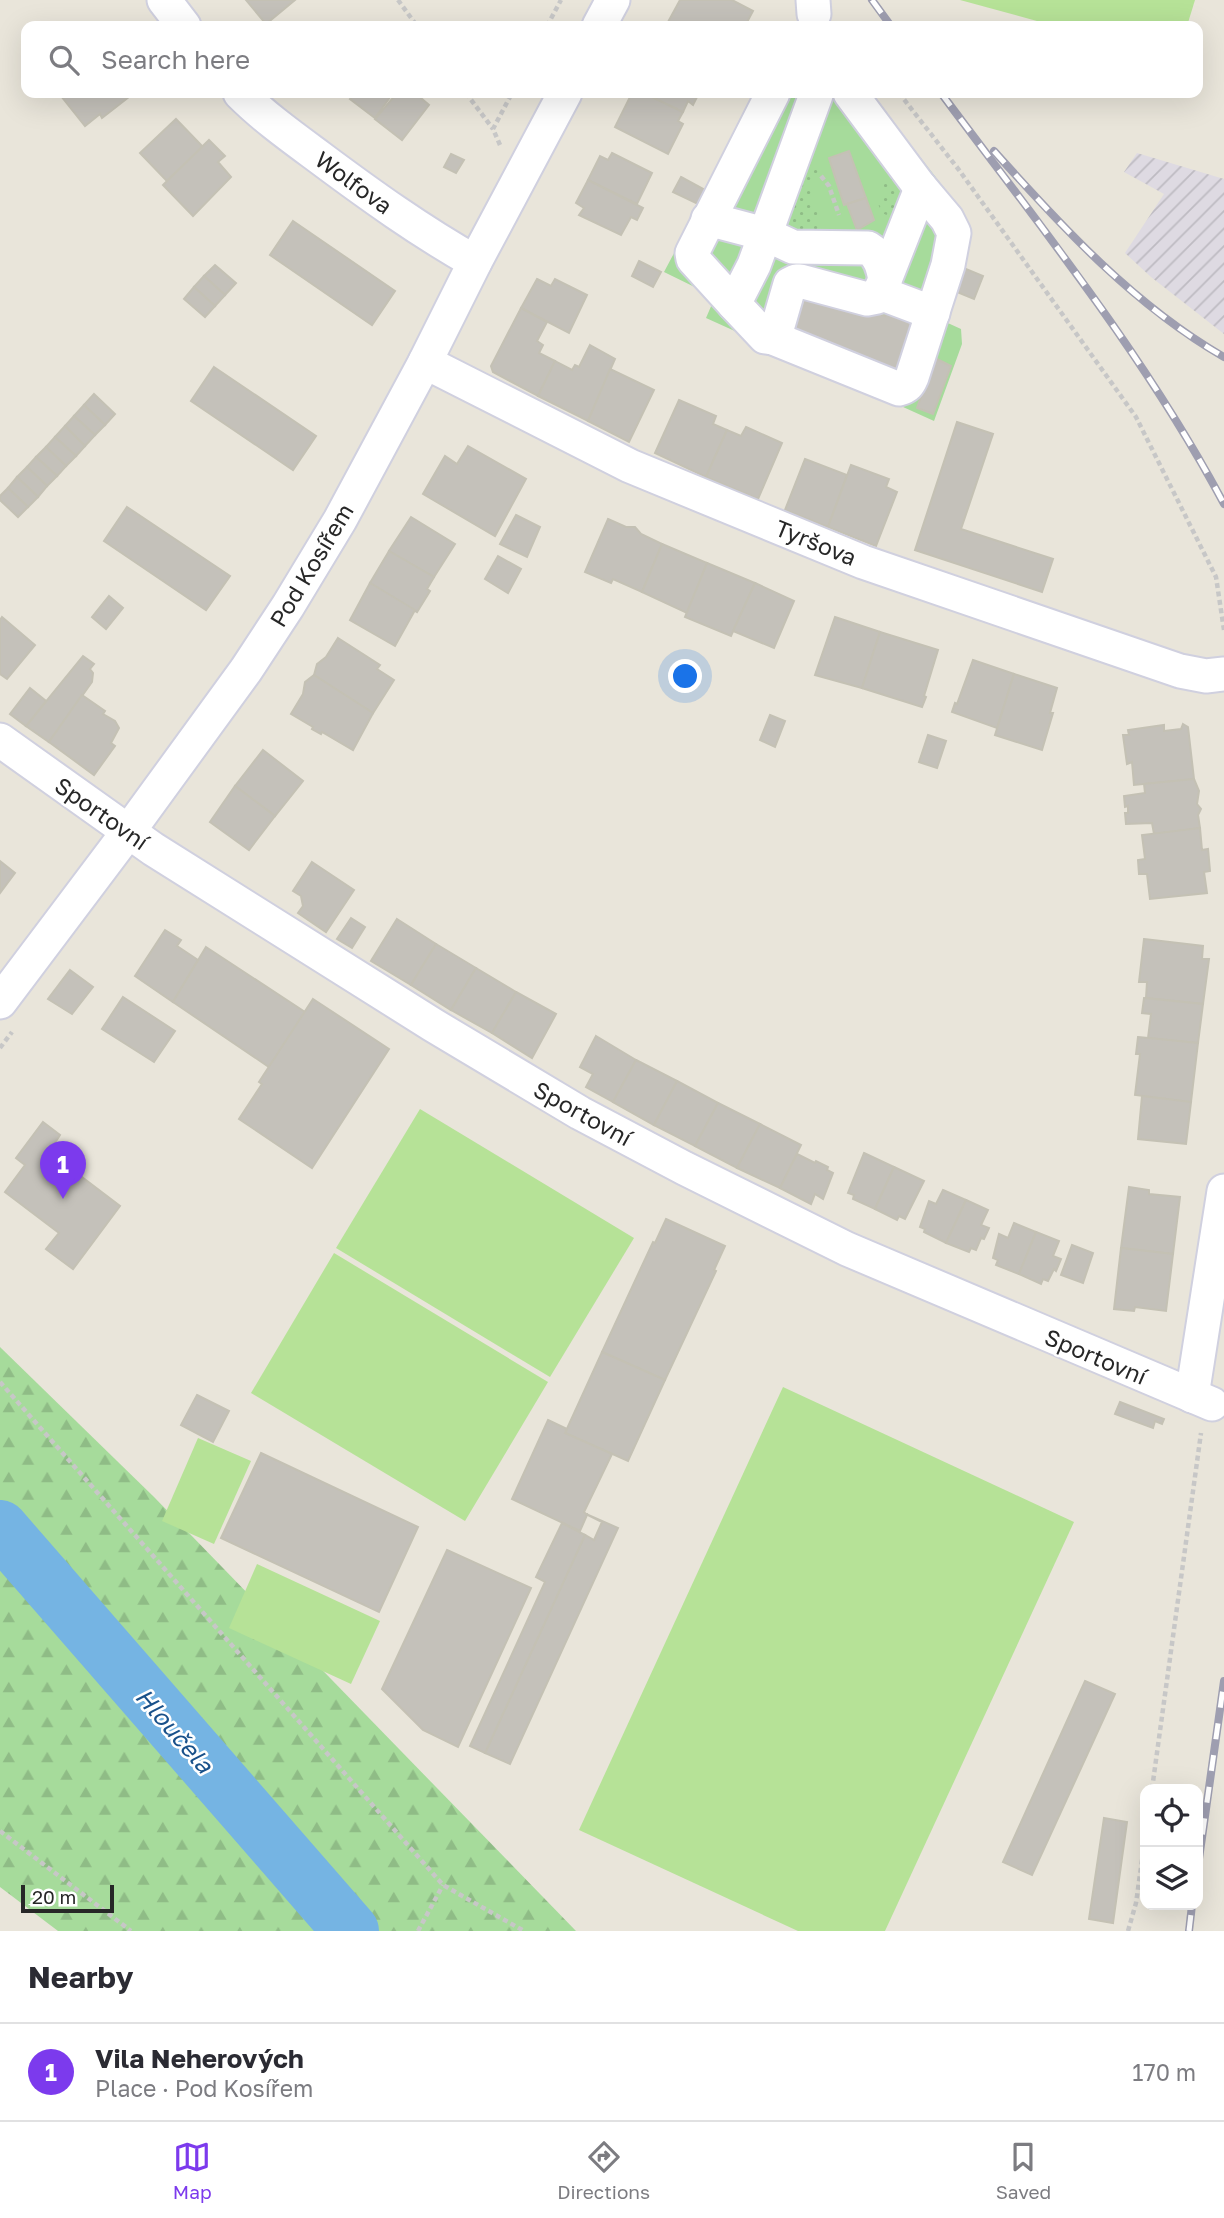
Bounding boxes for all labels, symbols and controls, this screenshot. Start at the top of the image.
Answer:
search box [21,21,1203,98]
icon: search [45,41,83,79]
text: Search here [101,44,250,75]
street label: Wolfova [310,145,398,219]
street label: Pod Kosířem [263,498,359,632]
street label: Tyršova [771,513,861,571]
your location [668,659,702,693]
street label: Sportovní [50,771,156,856]
street label: Sportovní [529,1075,639,1152]
pin: 1 [40,1141,86,1199]
street label: Sportovní [1041,1322,1153,1391]
water label: Hloučela [130,1682,221,1779]
map controls [1140,1784,1203,1910]
button: locate [1140,1784,1203,1847]
button: layers [1140,1847,1203,1910]
scale bar [21,1882,114,1914]
text: 20 m [32,1885,76,1908]
text: Nearby [28,1959,133,1995]
text: Vila Neherových [95,2043,304,2074]
text: 1 [45,2058,57,2086]
text: 170 m [1132,2058,1196,2086]
text: Place · Pod Kosířem [95,2074,313,2102]
tab: Map [173,2138,212,2203]
tab: Directions [557,2138,650,2203]
tab: Saved [996,2138,1051,2203]

